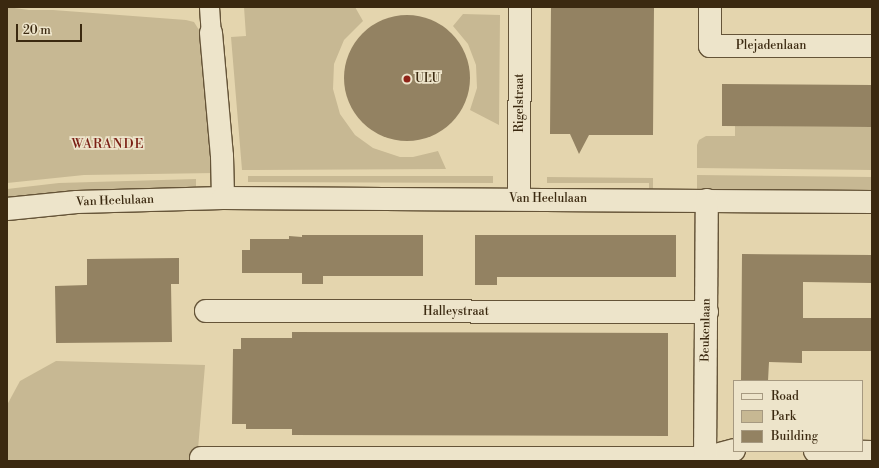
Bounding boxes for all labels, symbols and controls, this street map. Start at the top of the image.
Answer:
scale bar [18,16,84,42]
text: 20 m [23,23,51,38]
street label: Plejadenlaan [736,39,806,53]
place label: ULU [415,72,440,86]
street label: Rigelstraat [513,73,527,133]
marker: ULU [402,74,412,84]
district label: WARANDE [72,136,144,152]
street label: Van Heelulaan [76,192,154,210]
street label: Van Heelulaan [509,192,587,206]
street label: Beukenlaan [698,298,714,362]
street label: Halleystraat [423,305,489,319]
legend [733,380,863,452]
text: Road [771,389,799,404]
text: Park [771,409,796,424]
text: Building [771,429,818,444]

